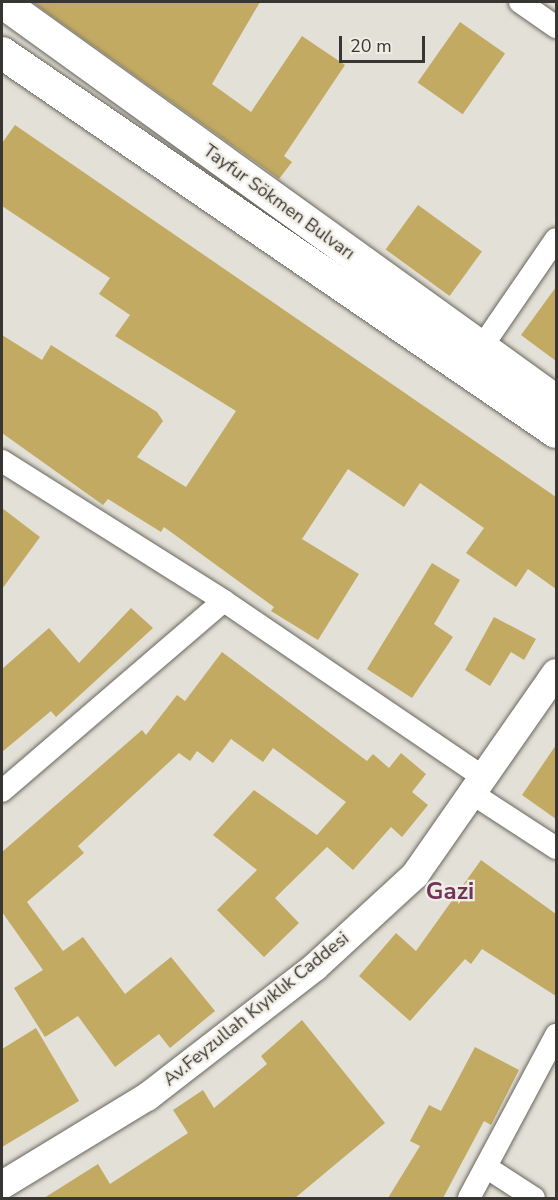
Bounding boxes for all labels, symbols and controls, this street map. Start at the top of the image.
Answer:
scale bar [342,24,428,62]
text: 20 m [350,34,392,58]
street label: Tayfur Sökmen Bulvarı [199,140,359,264]
district label: Gazi [426,878,474,906]
street label: Av.Feyzullah Kıyıklık Caddesi [159,927,353,1091]

